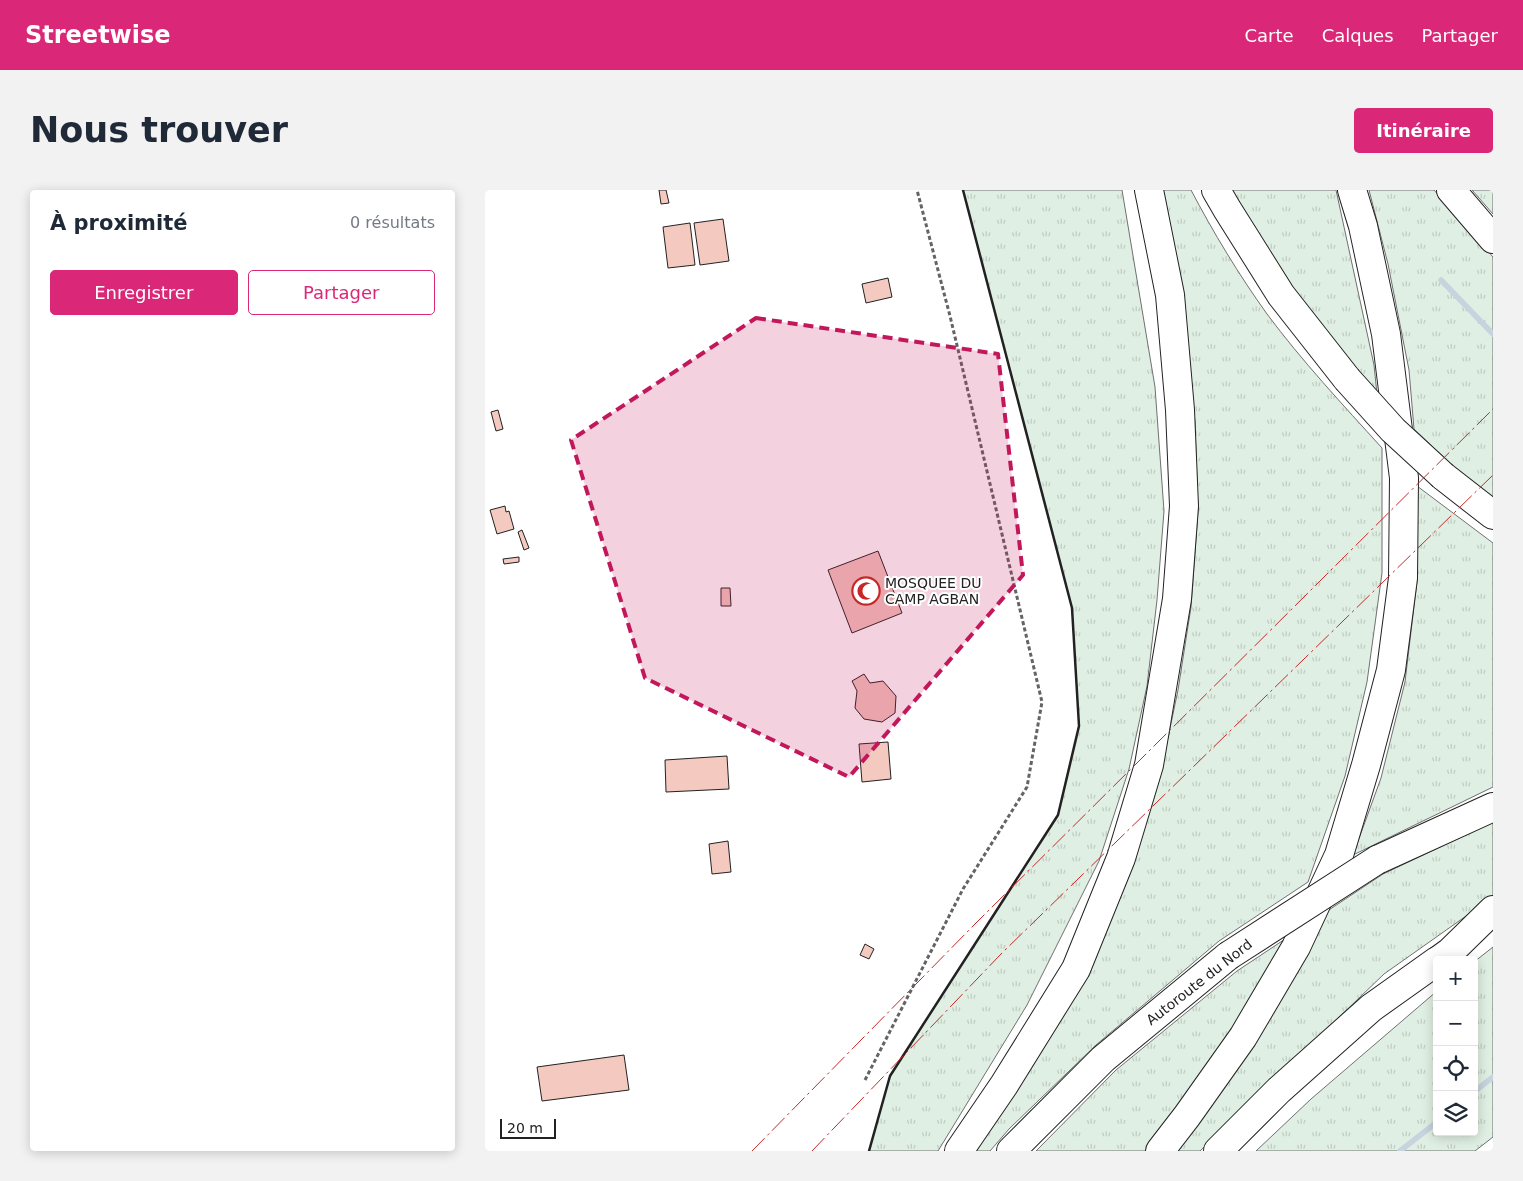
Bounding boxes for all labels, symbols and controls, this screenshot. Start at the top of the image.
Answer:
text: Streetwise [25,21,171,49]
text: Carte [1245,25,1294,46]
text: Calques [1322,25,1394,46]
text: Partager [1422,25,1498,46]
button: Itinéraire [1354,108,1493,153]
text: Nous trouver [30,110,288,150]
text: À proximité [50,211,187,235]
text: 0 résultats [350,213,435,232]
button: Enregistrer [50,270,238,315]
button: Partager [248,270,435,315]
place label: MOSQUEE DU CAMP AGBAN [885,575,981,607]
mosque icon: MOSQUEE DU CAMP AGBAN [851,576,881,606]
street label: Autoroute du Nord [1143,936,1255,1028]
map controls [1433,956,1478,1136]
button: + [1433,956,1478,1001]
button: − [1433,1001,1478,1046]
button: locate [1433,1046,1478,1091]
button: layers [1433,1091,1478,1136]
scale bar [500,1116,556,1139]
text: 20 m [507,1120,543,1136]

